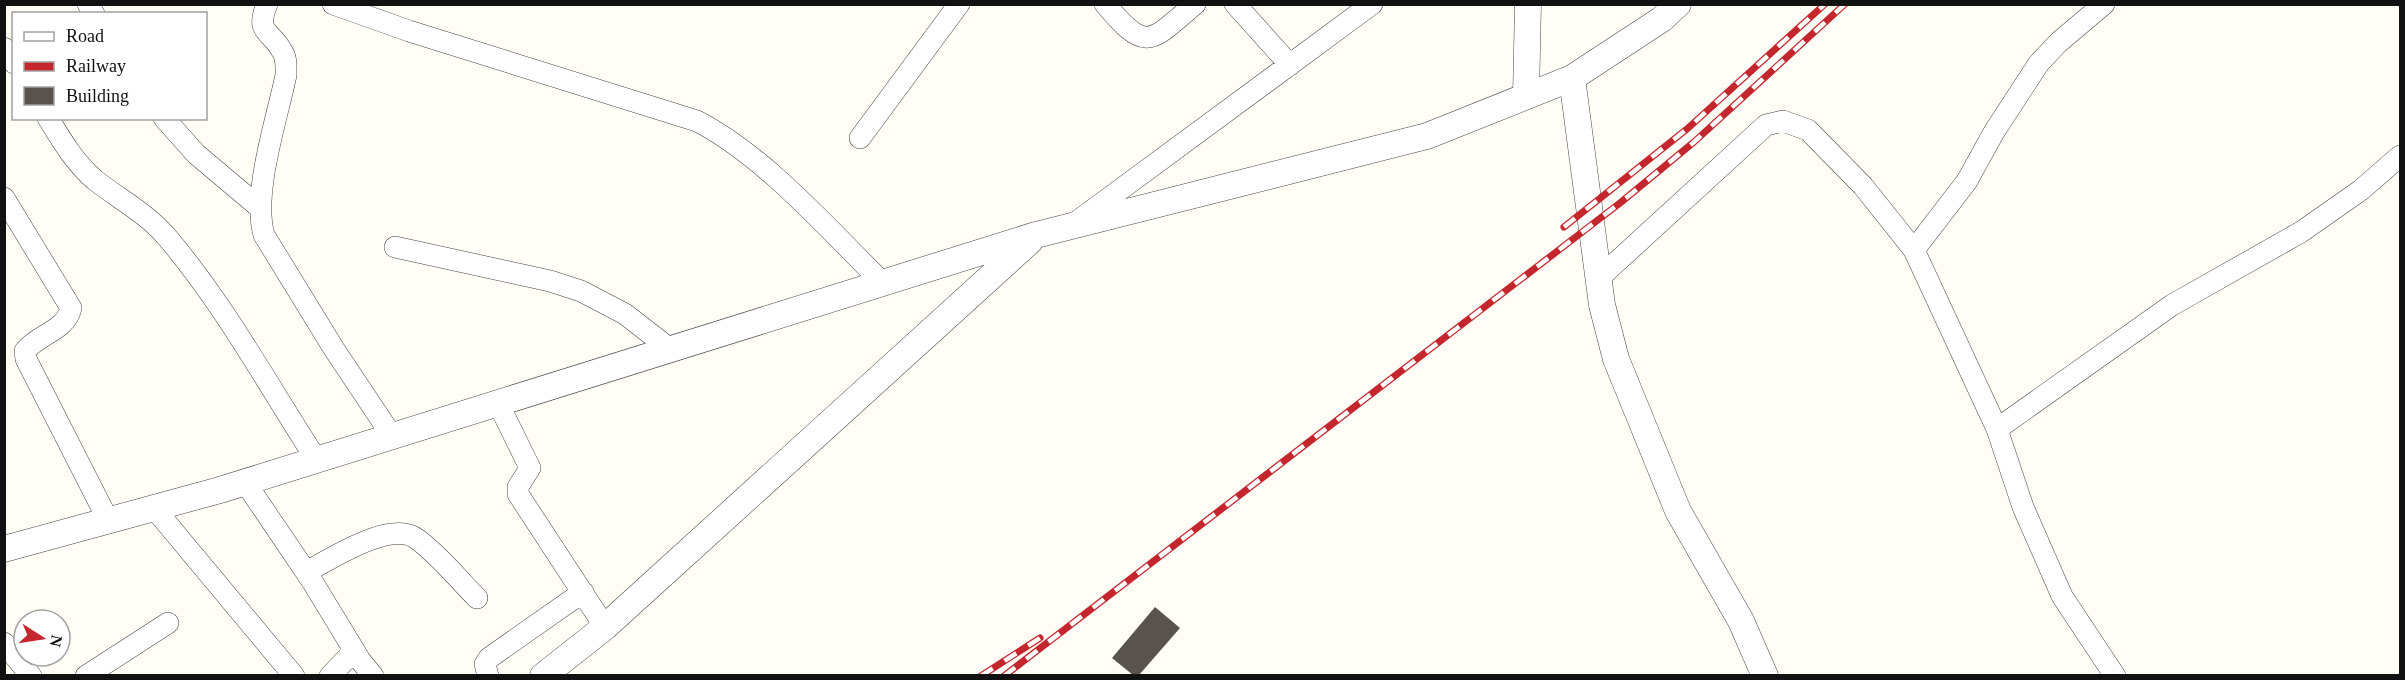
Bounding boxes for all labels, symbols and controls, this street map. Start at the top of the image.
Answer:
legend [12,12,207,120]
text: Road [66,26,104,46]
text: Railway [66,56,126,76]
text: Building [66,86,129,106]
north arrow [12,608,72,668]
text: N [47,634,66,649]

